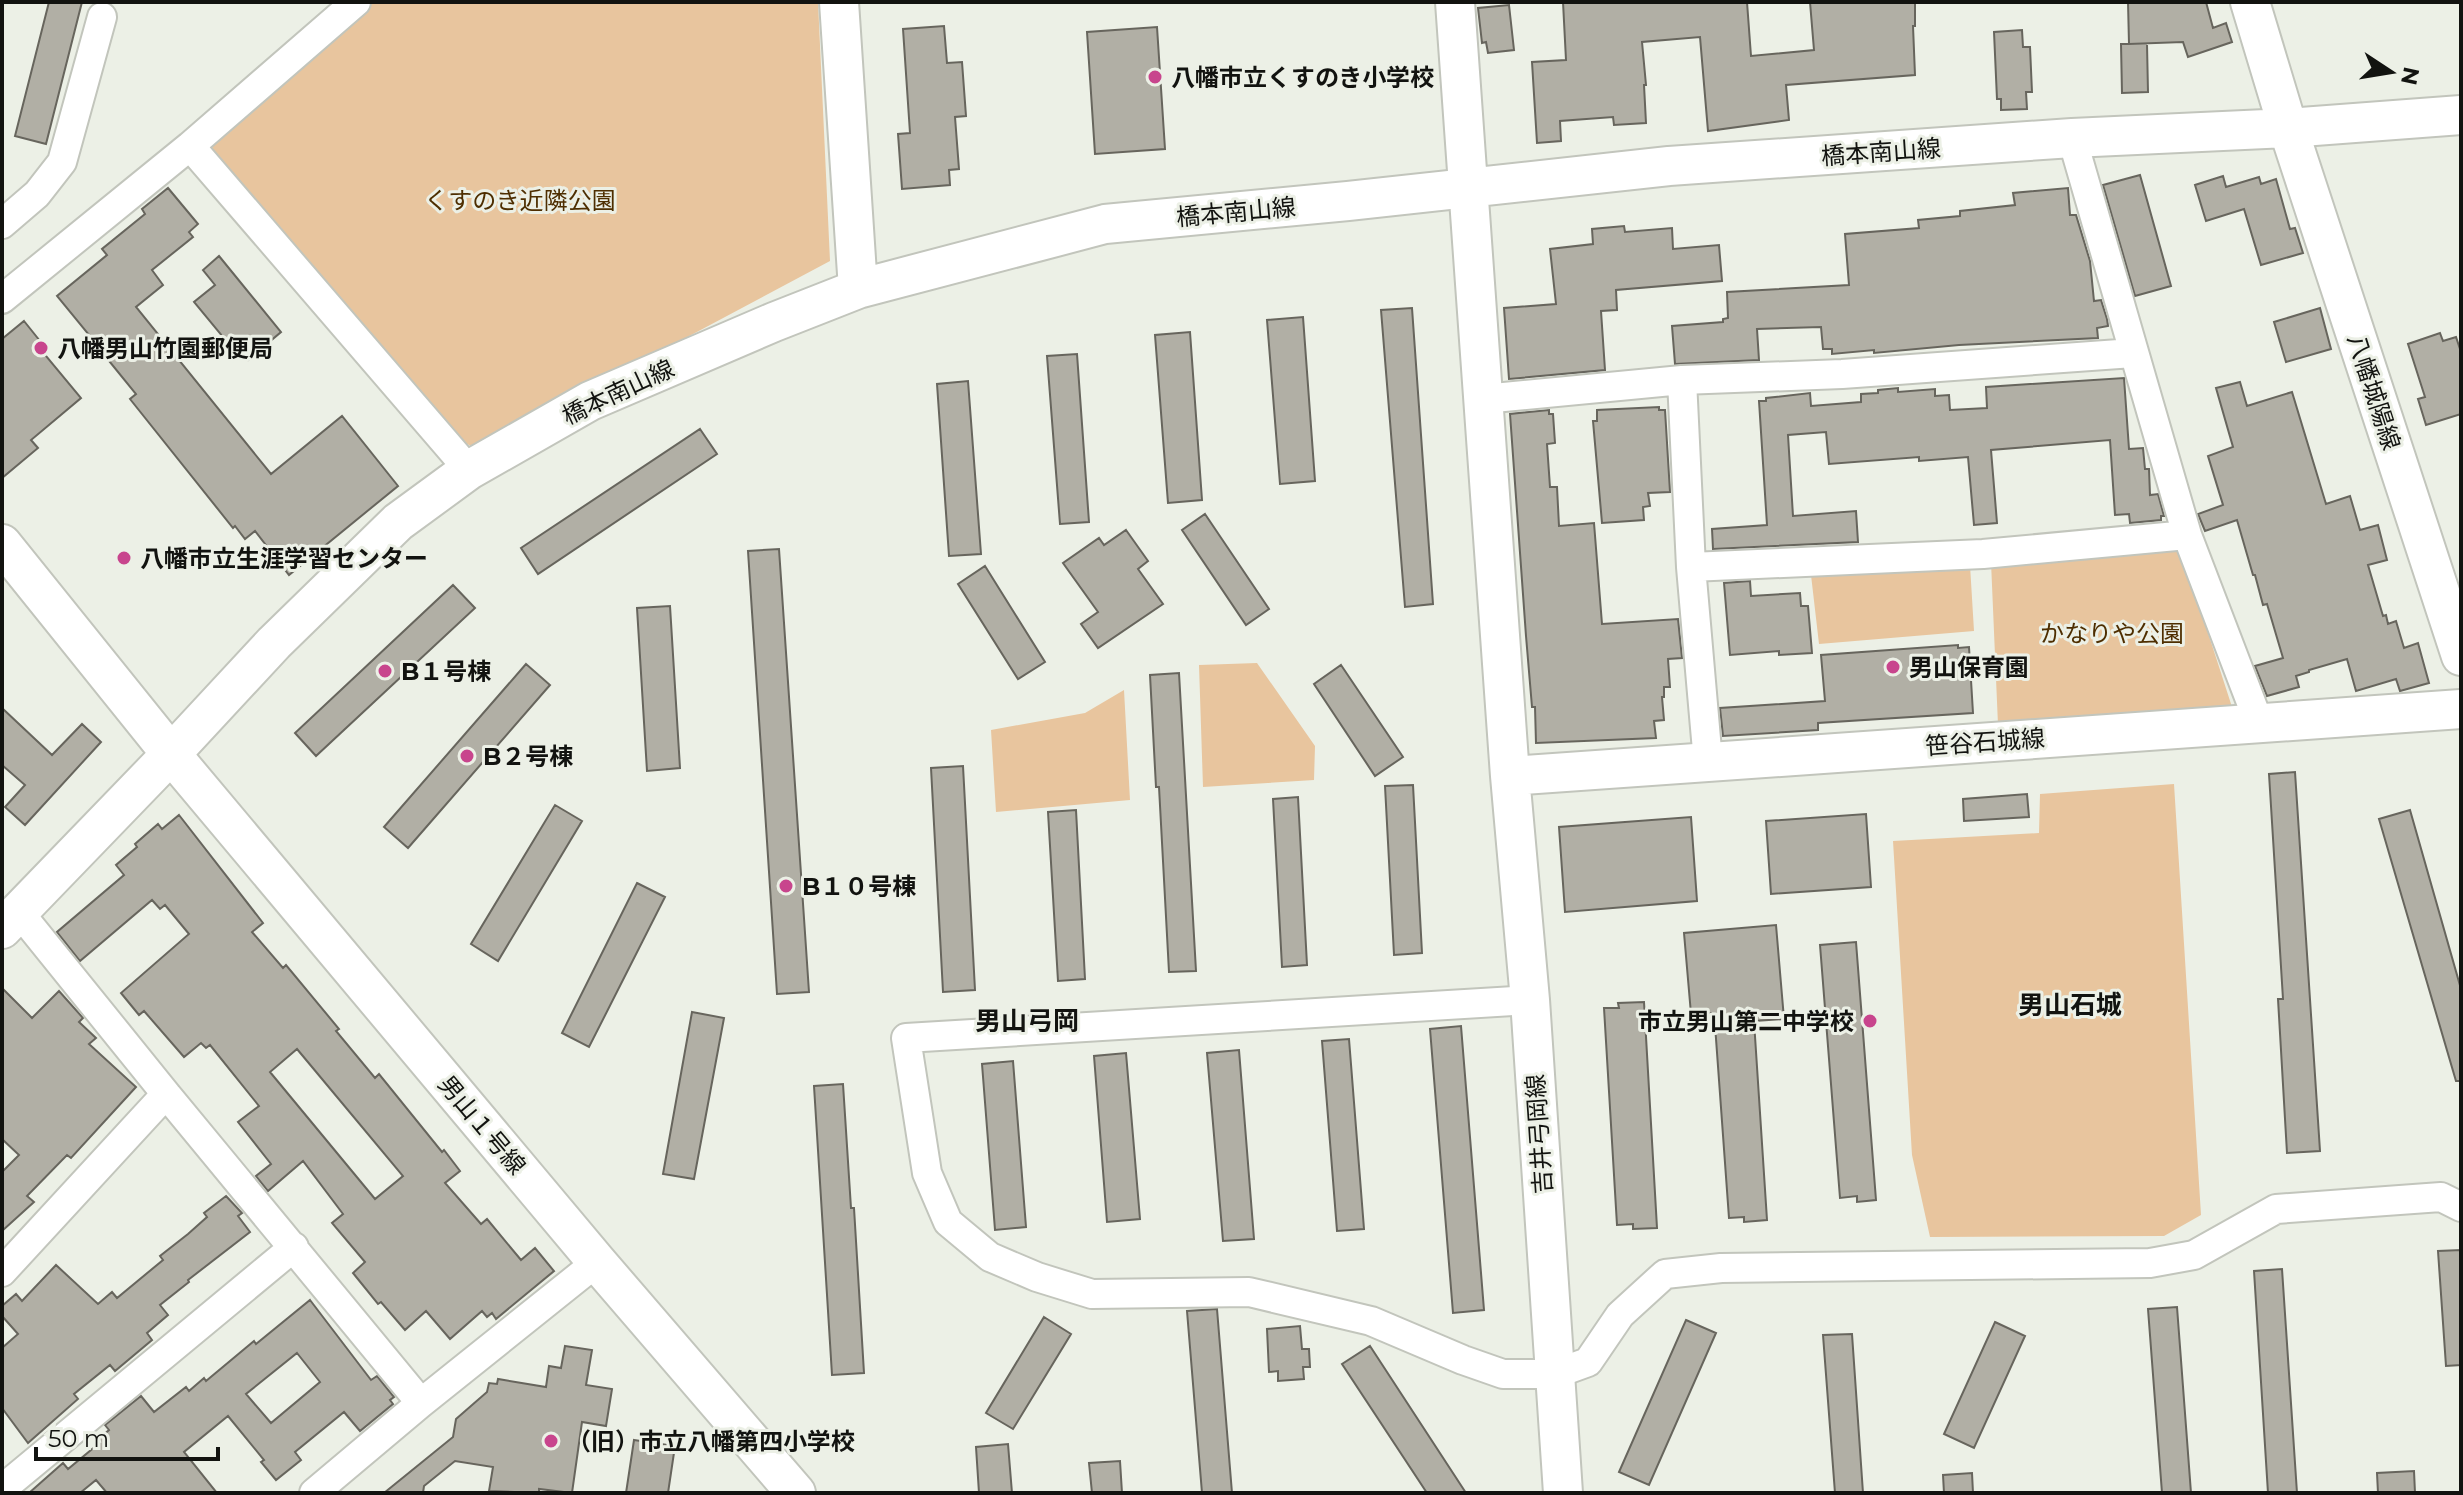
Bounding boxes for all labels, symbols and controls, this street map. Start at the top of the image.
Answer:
north arrow [2351,32,2431,112]
place label: 八幡市立くすのき小学校 [1171,63,1434,92]
text: N [2395,65,2425,88]
marker: 八幡市立くすのき小学校 [1146,68,1164,86]
street label: 橋本南山線 [1820,133,1942,171]
park label: くすのき近隣公園 [424,186,616,215]
street label: 橋本南山線 [1175,192,1297,232]
street label: 八幡城陽線 [2342,330,2406,454]
place label: 八幡男山竹園郵便局 [57,334,273,363]
marker: 八幡男山竹園郵便局 [32,339,50,357]
street label: 橋本南山線 [557,354,679,430]
place label: 八幡市立生涯学習センター [140,544,428,573]
marker: 八幡市立生涯学習センター [115,549,133,567]
park label: かなりや公園 [2040,619,2184,648]
place label: 男山保育園 [1909,653,2029,682]
place label: B１号棟 [401,657,491,686]
marker: 男山保育園 [1884,658,1902,676]
marker: B１号棟 [376,662,394,680]
street label: 笹谷石城線 [1924,723,2046,761]
place label: B２号棟 [483,742,573,771]
marker: B２号棟 [458,747,476,765]
place label: B１０号棟 [802,872,916,901]
marker: B１０号棟 [777,877,795,895]
district label: 男山石城 [2018,989,2122,1021]
district label: 男山弓岡 [975,1005,1079,1037]
place label: 市立男山第二中学校 [1638,1007,1854,1036]
marker: 市立男山第二中学校 [1861,1012,1879,1030]
street label: 男山１号線 [432,1070,532,1180]
street label: 吉井弓岡線 [1520,1073,1558,1195]
scale bar [36,1411,218,1461]
text: 50 m [48,1424,109,1453]
place label: （旧）市立八幡第四小学校 [567,1427,855,1456]
marker: （旧）市立八幡第四小学校 [542,1432,560,1450]

